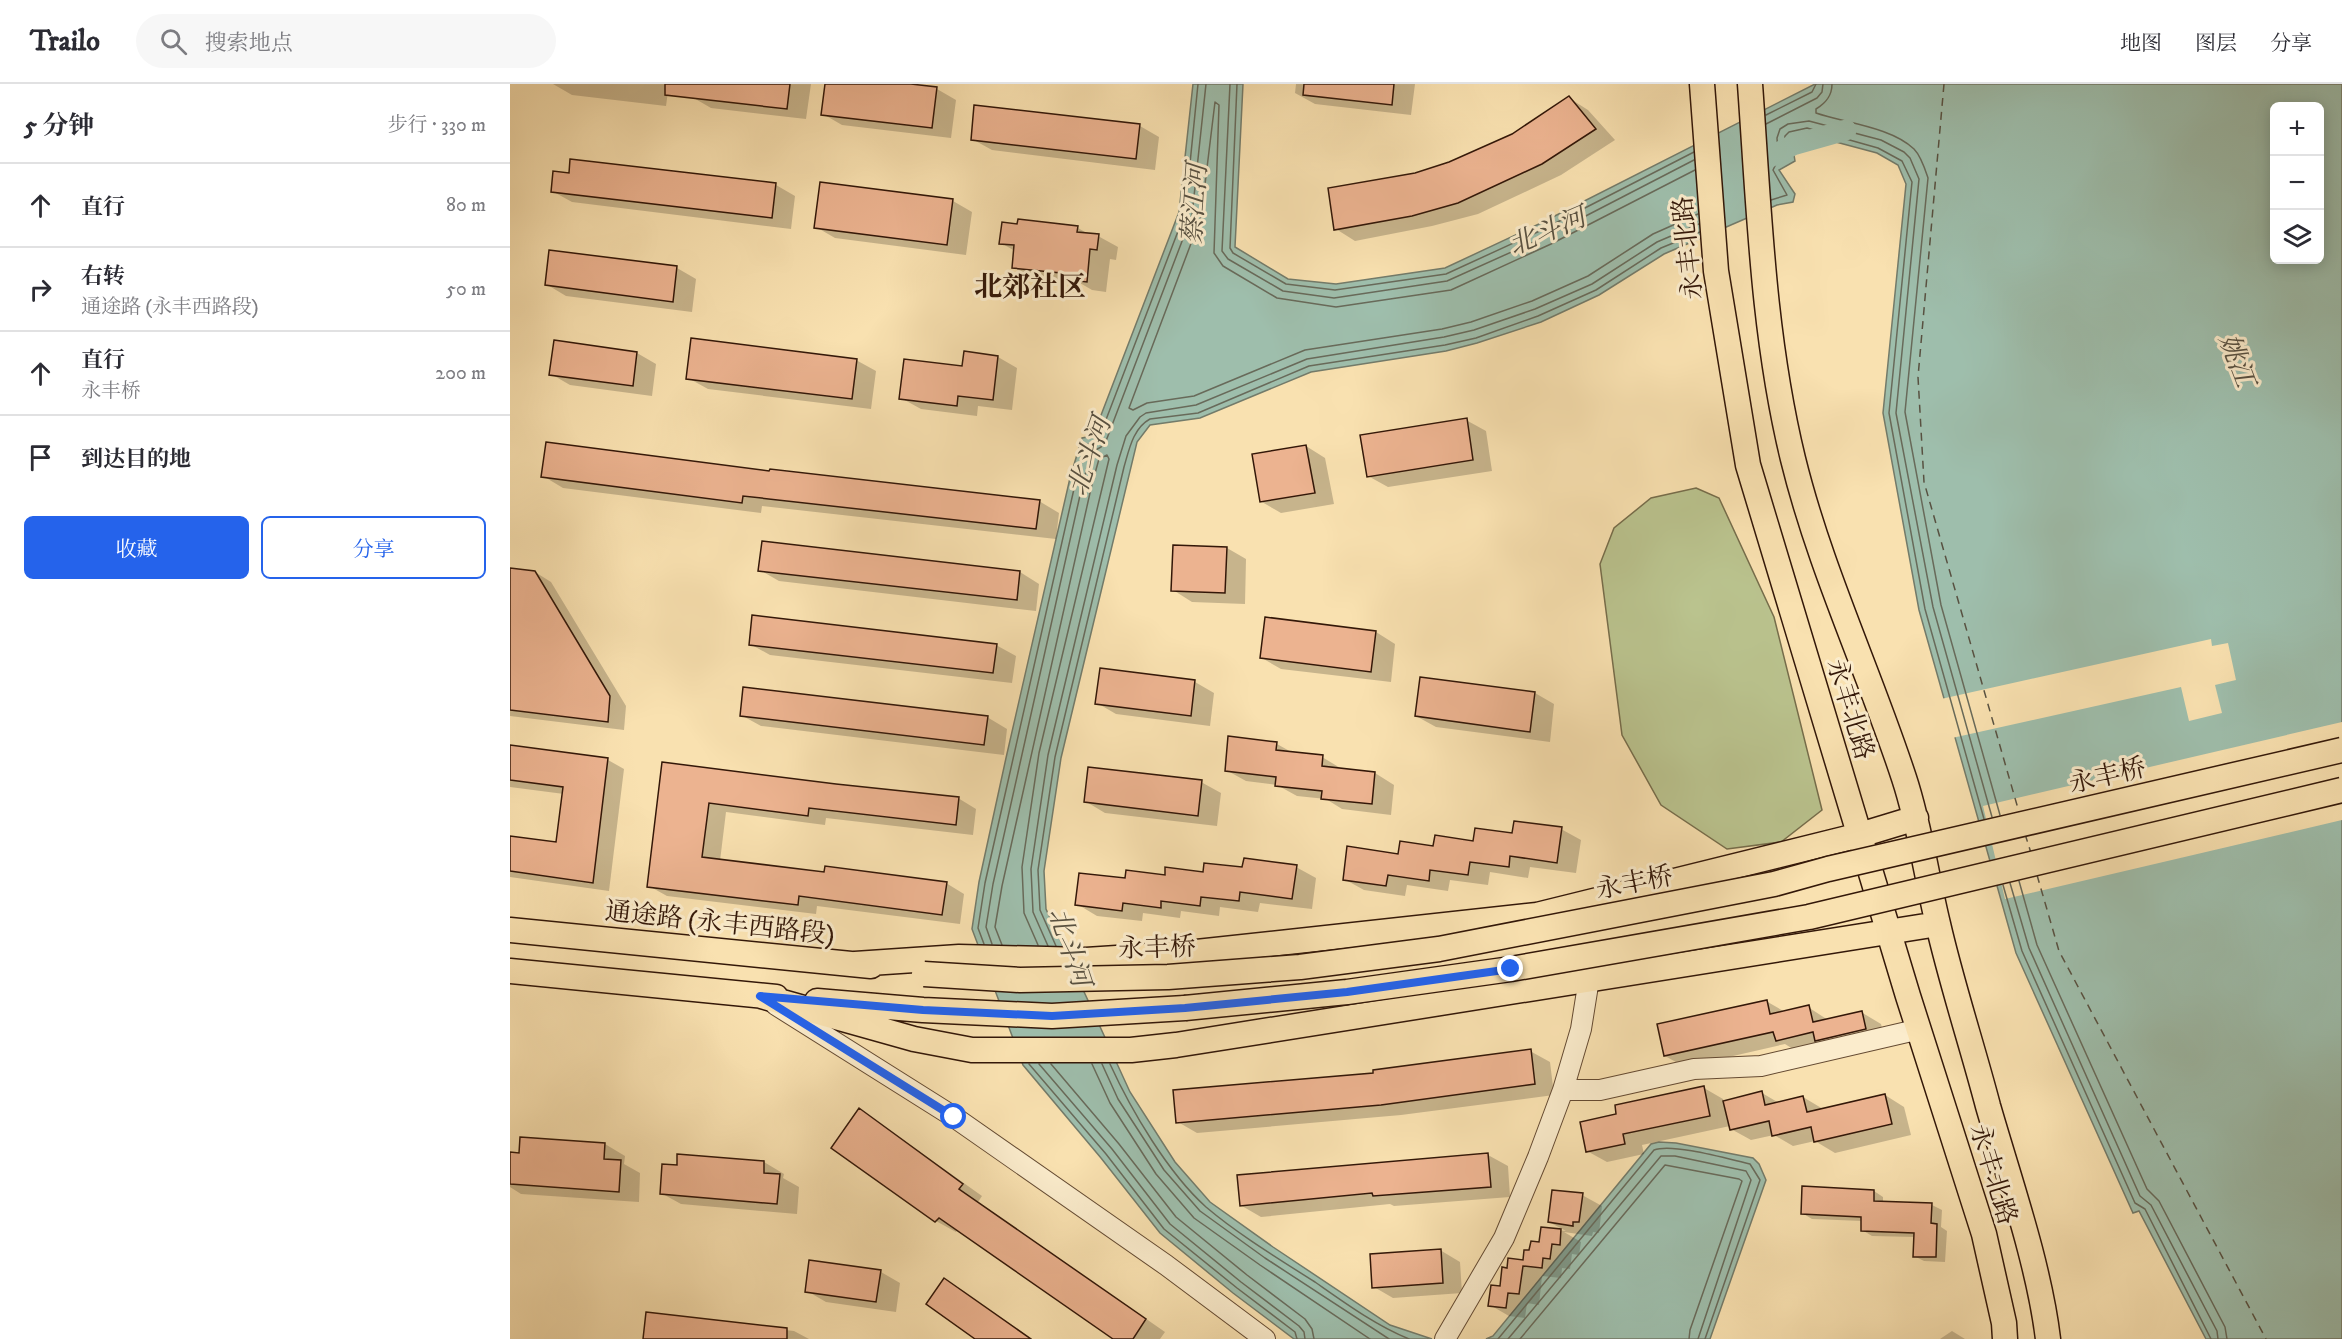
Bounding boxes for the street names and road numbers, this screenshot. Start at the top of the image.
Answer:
street label: 永丰北路 [1667,194,1710,301]
street label: 永丰北路 [1819,655,1881,764]
street label: 永丰桥 [2066,752,2149,801]
street label: 永丰桥 [1593,860,1676,907]
street label: 通途路 (永丰西路段) [603,895,836,952]
street label: 永丰桥 [1117,931,1197,966]
street label: 永丰北路 [1962,1120,2024,1229]

